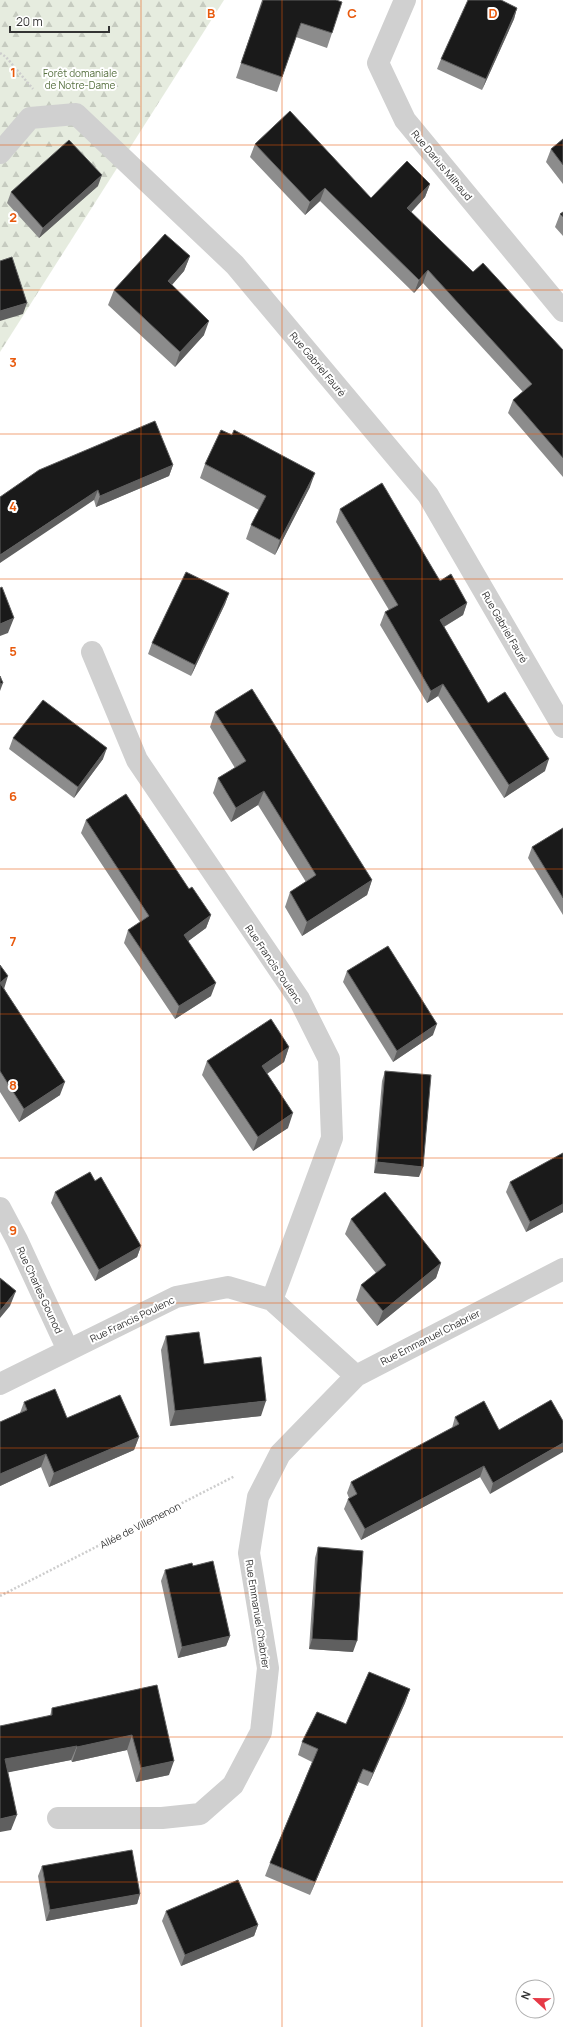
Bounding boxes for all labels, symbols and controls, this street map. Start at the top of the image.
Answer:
text: B [207,4,215,22]
text: C [347,4,357,22]
text: D [488,4,498,22]
scale bar [10,8,109,34]
text: 20 m [16,13,43,30]
text: 1 [10,63,16,81]
park label: Forêt domaniale de Notre-Dame [43,66,117,92]
street label: Rue Darius Milhaud [408,127,476,203]
text: 2 [9,208,17,226]
street label: Rue Gabriel Fauré [287,329,349,399]
text: 3 [9,353,17,371]
text: 4 [9,497,17,515]
street label: Rue Gabriel Fauré [479,589,531,665]
text: 5 [9,642,17,660]
text: 6 [9,787,17,805]
street label: Rue Francis Poulenc [242,922,306,1007]
text: 7 [10,932,17,950]
text: 8 [9,1076,17,1094]
text: 9 [9,1221,17,1239]
street label: Rue Charles Gounod [14,1244,66,1336]
street label: Rue Francis Poulenc [87,1292,177,1346]
street label: Rue Emmanuel Chabrier [378,1306,483,1368]
street label: Allée de Villemenon [97,1499,183,1551]
street label: Rue Emmanuel Chabrier [242,1558,274,1670]
north arrow [515,1979,555,2019]
text: N [517,1989,534,2002]

